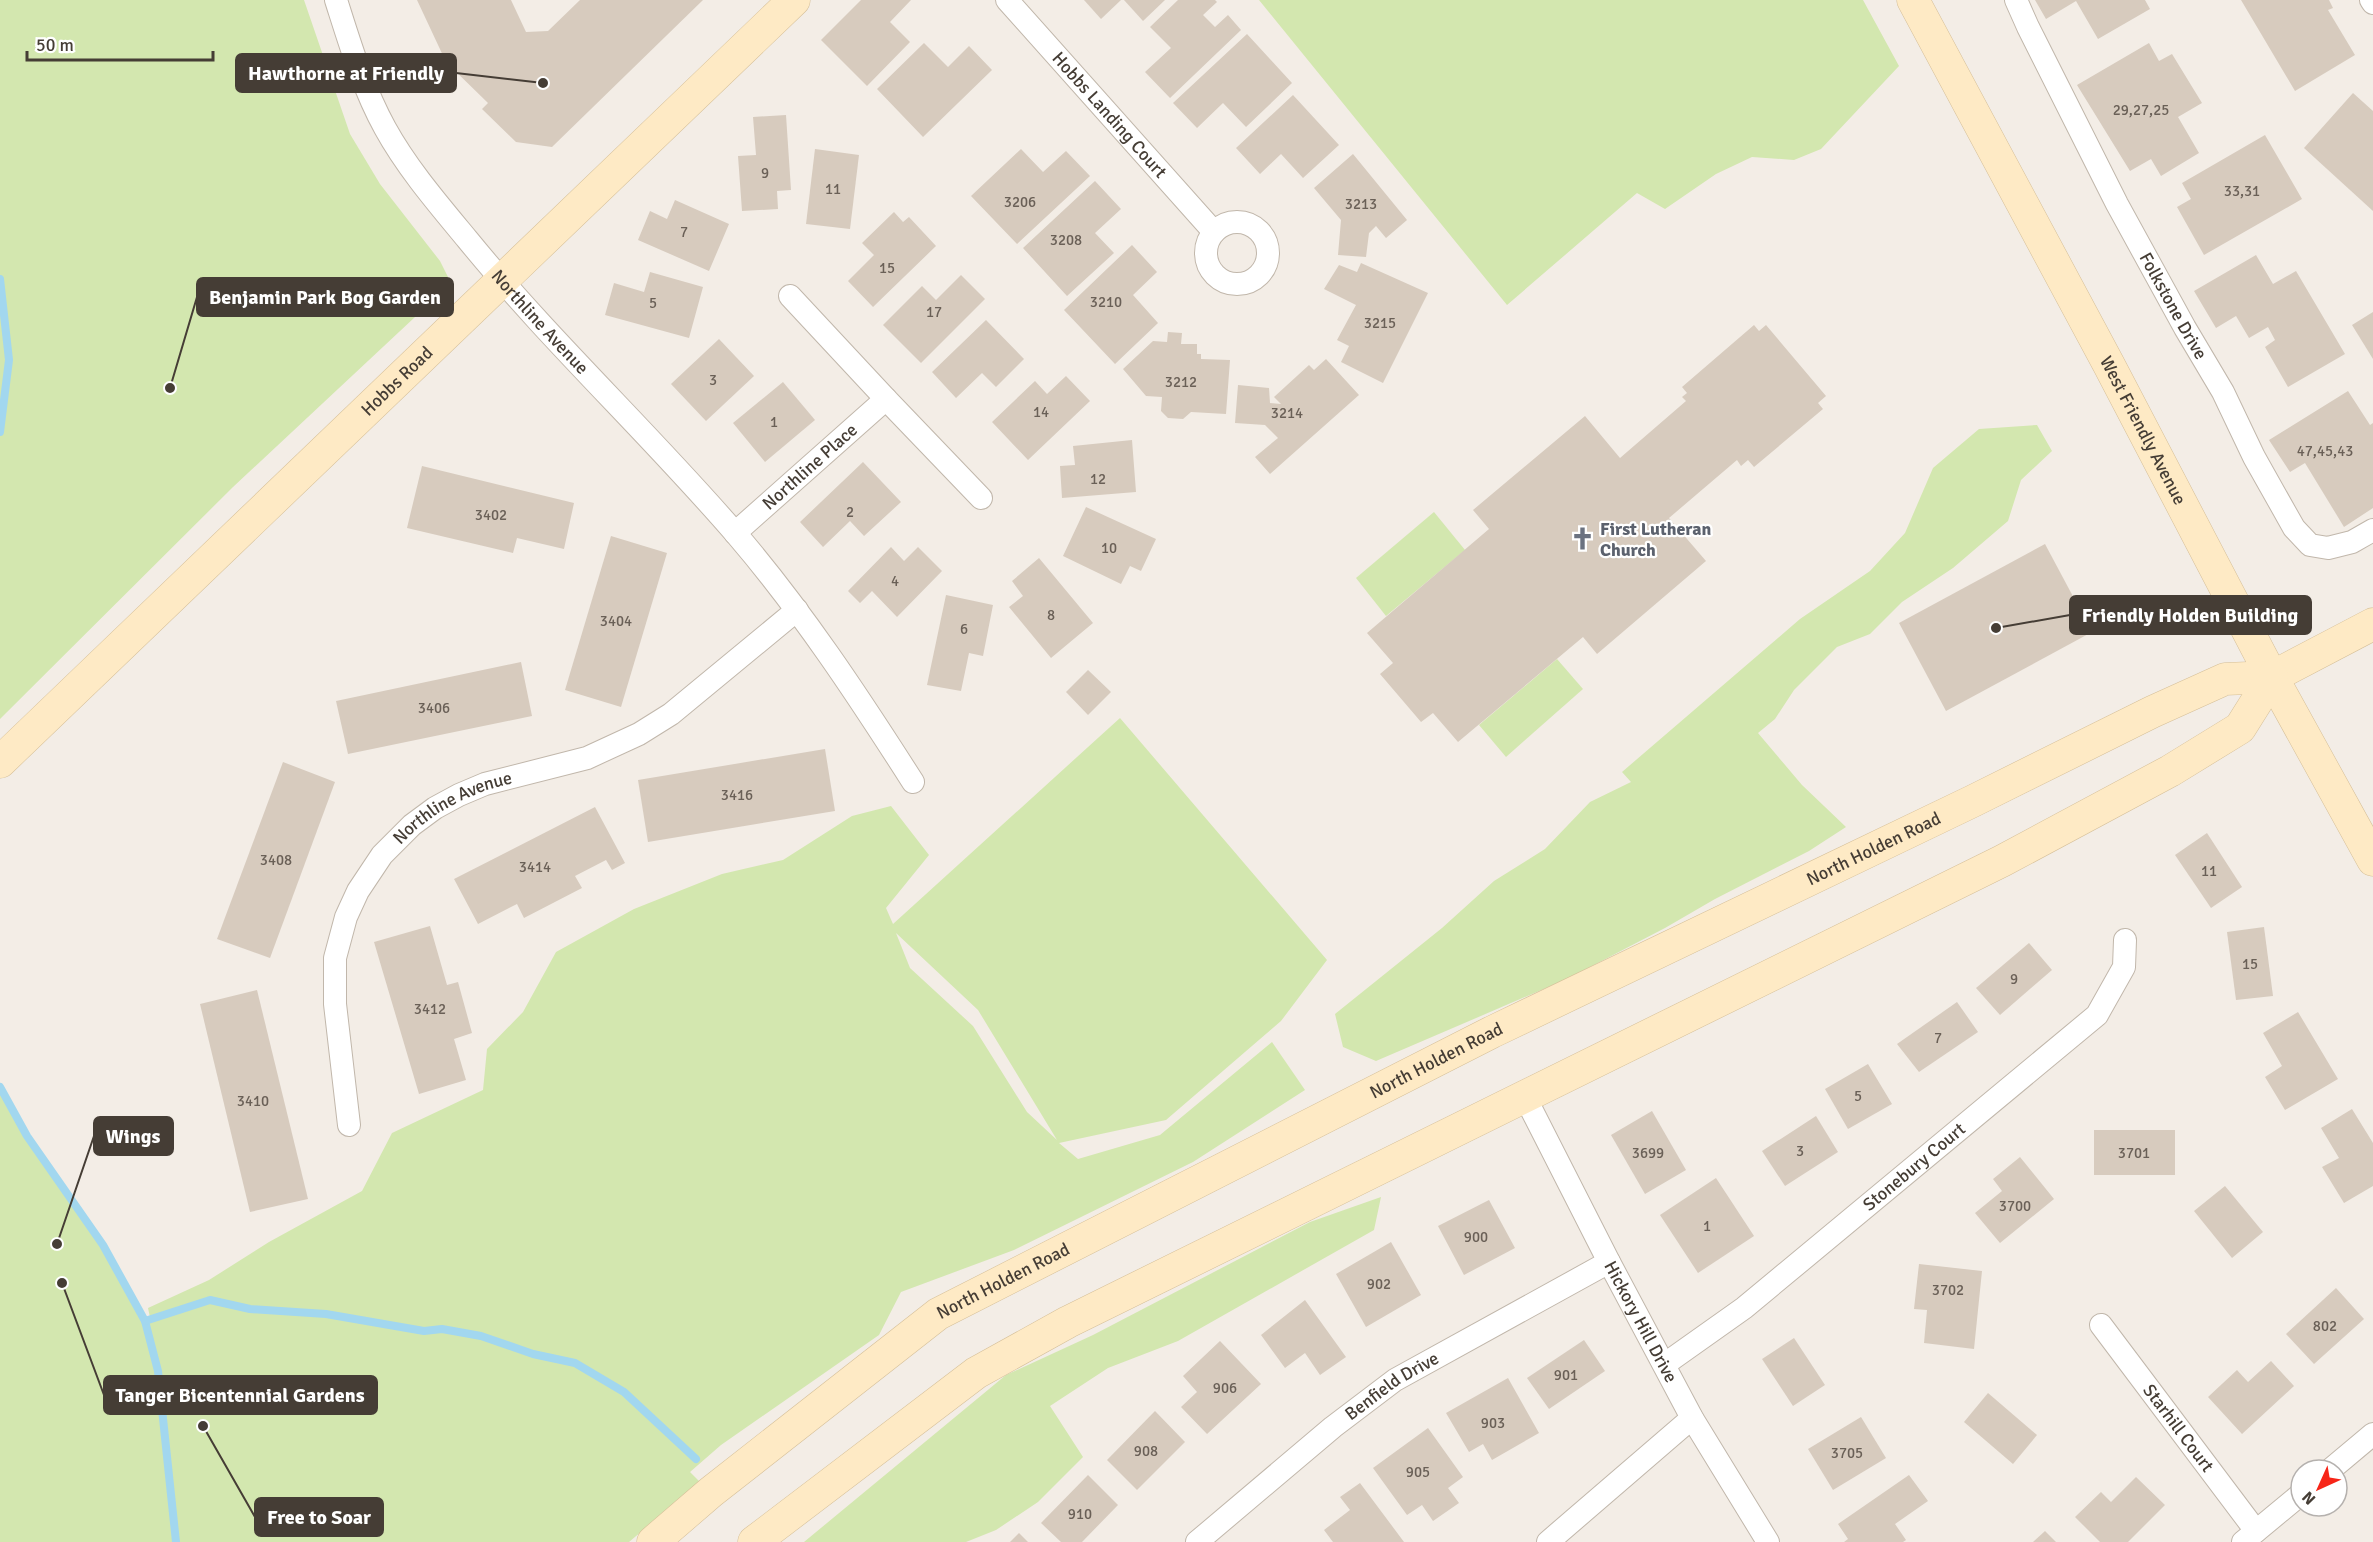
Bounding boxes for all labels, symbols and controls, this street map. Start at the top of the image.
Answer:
scale bar [27,24,213,62]
text: 50 m [36,34,74,56]
street label: Hobbs Landing Court [1048,47,1172,183]
callout: Hawthorne at Friendly [236,54,456,92]
text: Hawthorne at Friendly [248,61,444,86]
house number: 29,27,25 [2113,101,2169,119]
house number: 9 [761,164,769,182]
house number: 11 [825,180,841,198]
house number: 33,31 [2224,182,2260,200]
house number: 3206 [1004,193,1036,211]
house number: 3213 [1345,195,1377,213]
house number: 7 [680,223,688,241]
house number: 3208 [1050,231,1082,249]
street label: Folkstone Drive [2135,249,2212,363]
house number: 15 [879,259,895,277]
street label: Northline Avenue [487,265,593,379]
callout: Benjamin Park Bog Garden [197,278,453,316]
text: Benjamin Park Bog Garden [209,285,441,310]
house number: 3210 [1090,293,1122,311]
house number: 5 [649,294,657,312]
house number: 17 [926,303,942,321]
house number: 3215 [1364,314,1396,332]
street label: Hobbs Road [356,342,437,421]
street label: West Friendly Avenue [2095,352,2191,508]
house number: 3 [709,371,717,389]
house number: 3212 [1165,373,1197,391]
house number: 14 [1033,403,1049,421]
house number: 3214 [1271,404,1303,422]
house number: 1 [770,413,778,431]
street label: Northline Place [758,419,862,515]
house number: 47,45,43 [2297,442,2353,460]
house number: 12 [1090,470,1106,488]
house number: 2 [846,503,854,521]
house number: 3402 [475,506,507,524]
place label: First Lutheran Church [1600,518,1712,561]
church icon: First Lutheran Church [1569,526,1595,552]
house number: 10 [1101,539,1117,557]
house number: 4 [891,572,899,590]
callout: Friendly Holden Building [2070,596,2311,634]
text: Friendly Holden Building [2082,603,2299,628]
house number: 8 [1047,606,1055,624]
house number: 3404 [600,612,632,630]
house number: 6 [960,620,968,638]
house number: 3406 [418,699,450,717]
street label: Northline Avenue [388,767,514,849]
house number: 3416 [721,786,753,804]
street label: North Holden Road [1803,807,1944,890]
house number: 3408 [260,851,292,869]
house number: 3414 [519,858,551,876]
house number: 11 [2201,862,2217,880]
house number: 15 [2242,955,2258,973]
house number: 9 [2010,970,2018,988]
house number: 3412 [414,1000,446,1018]
street label: North Holden Road [1366,1018,1506,1103]
house number: 7 [1934,1029,1942,1047]
house number: 5 [1854,1087,1862,1105]
house number: 3410 [237,1092,269,1110]
callout: Wings [94,1117,173,1155]
street label: Stonebury Court [1858,1118,1970,1216]
text: Wings [106,1124,160,1149]
house number: 3 [1796,1142,1804,1160]
house number: 3699 [1632,1144,1664,1162]
house number: 3701 [2118,1144,2150,1162]
house number: 3700 [1999,1197,2031,1215]
house number: 1 [1703,1217,1711,1235]
house number: 900 [1464,1228,1488,1246]
street label: North Holden Road [933,1238,1073,1324]
street label: Hickory Hill Drive [1599,1257,1682,1386]
house number: 902 [1367,1275,1391,1293]
house number: 3702 [1932,1281,1964,1299]
house number: 802 [2313,1317,2337,1335]
street label: Benfield Drive [1341,1347,1443,1425]
house number: 901 [1554,1366,1578,1384]
callout: Tanger Bicentennial Gardens [104,1376,377,1414]
house number: 906 [1213,1379,1237,1397]
street label: Starhill Court [2138,1380,2219,1476]
text: Tanger Bicentennial Gardens [115,1383,365,1408]
house number: 903 [1481,1414,1505,1432]
house number: 908 [1134,1442,1158,1460]
house number: 3705 [1831,1444,1863,1462]
north arrow [2289,1458,2349,1518]
house number: 905 [1406,1463,1430,1481]
text: N [2298,1487,2320,1509]
callout: Free to Soar [255,1498,383,1536]
text: Free to Soar [267,1505,371,1530]
house number: 910 [1068,1505,1092,1523]

